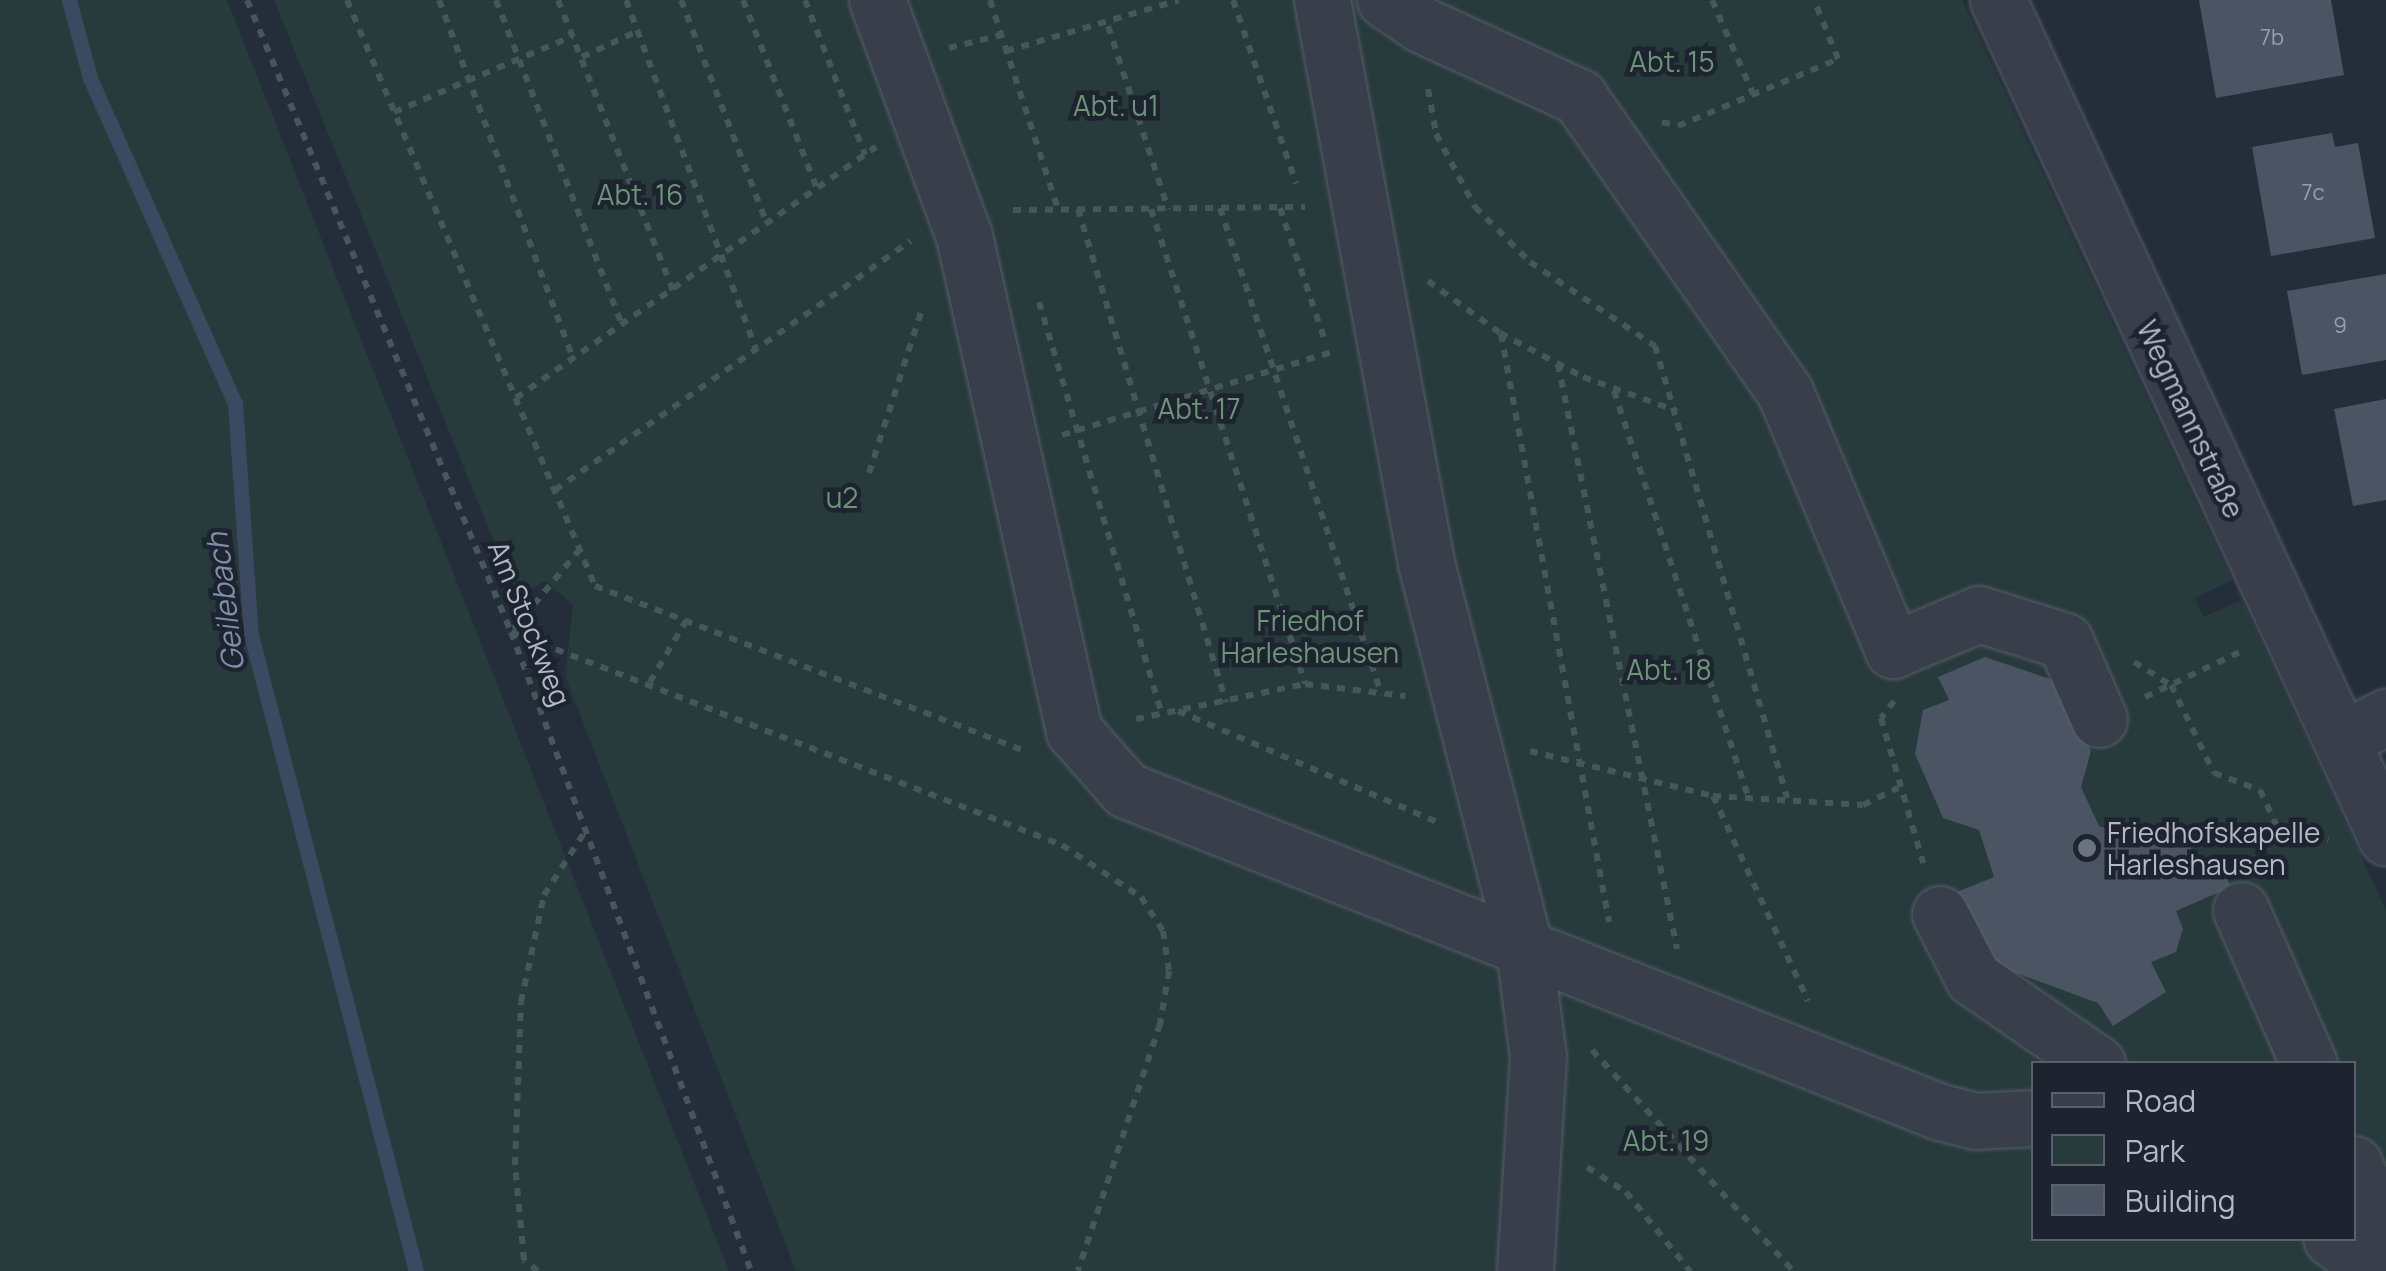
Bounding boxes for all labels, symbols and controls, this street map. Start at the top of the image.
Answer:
house number: 7b [2260,25,2284,51]
park label: Abt. 15 [1629,44,1715,78]
park label: Abt. u1 [1073,88,1159,122]
park label: Abt. 16 [597,177,683,211]
house number: 7c [2301,180,2325,206]
house number: 9 [2333,313,2347,339]
street label: Wegmannstraße [2131,315,2251,523]
park label: Abt. 17 [1157,391,1241,425]
park label: u2 [826,480,858,514]
water label: Geilebach [199,531,251,673]
street label: Am Stockweg [482,536,578,710]
park label: Friedhof Harleshausen [1221,603,1399,669]
park label: Abt. 18 [1626,652,1712,686]
place label: Friedhofskapelle Harleshausen [2107,815,2320,881]
marker: Friedhofskapelle Harleshausen [2076,837,2098,859]
legend [2031,1061,2356,1241]
text: Road [2125,1080,2196,1121]
park label: Abt. 19 [1623,1123,1709,1157]
text: Park [2125,1130,2185,1171]
text: Building [2125,1180,2236,1221]

